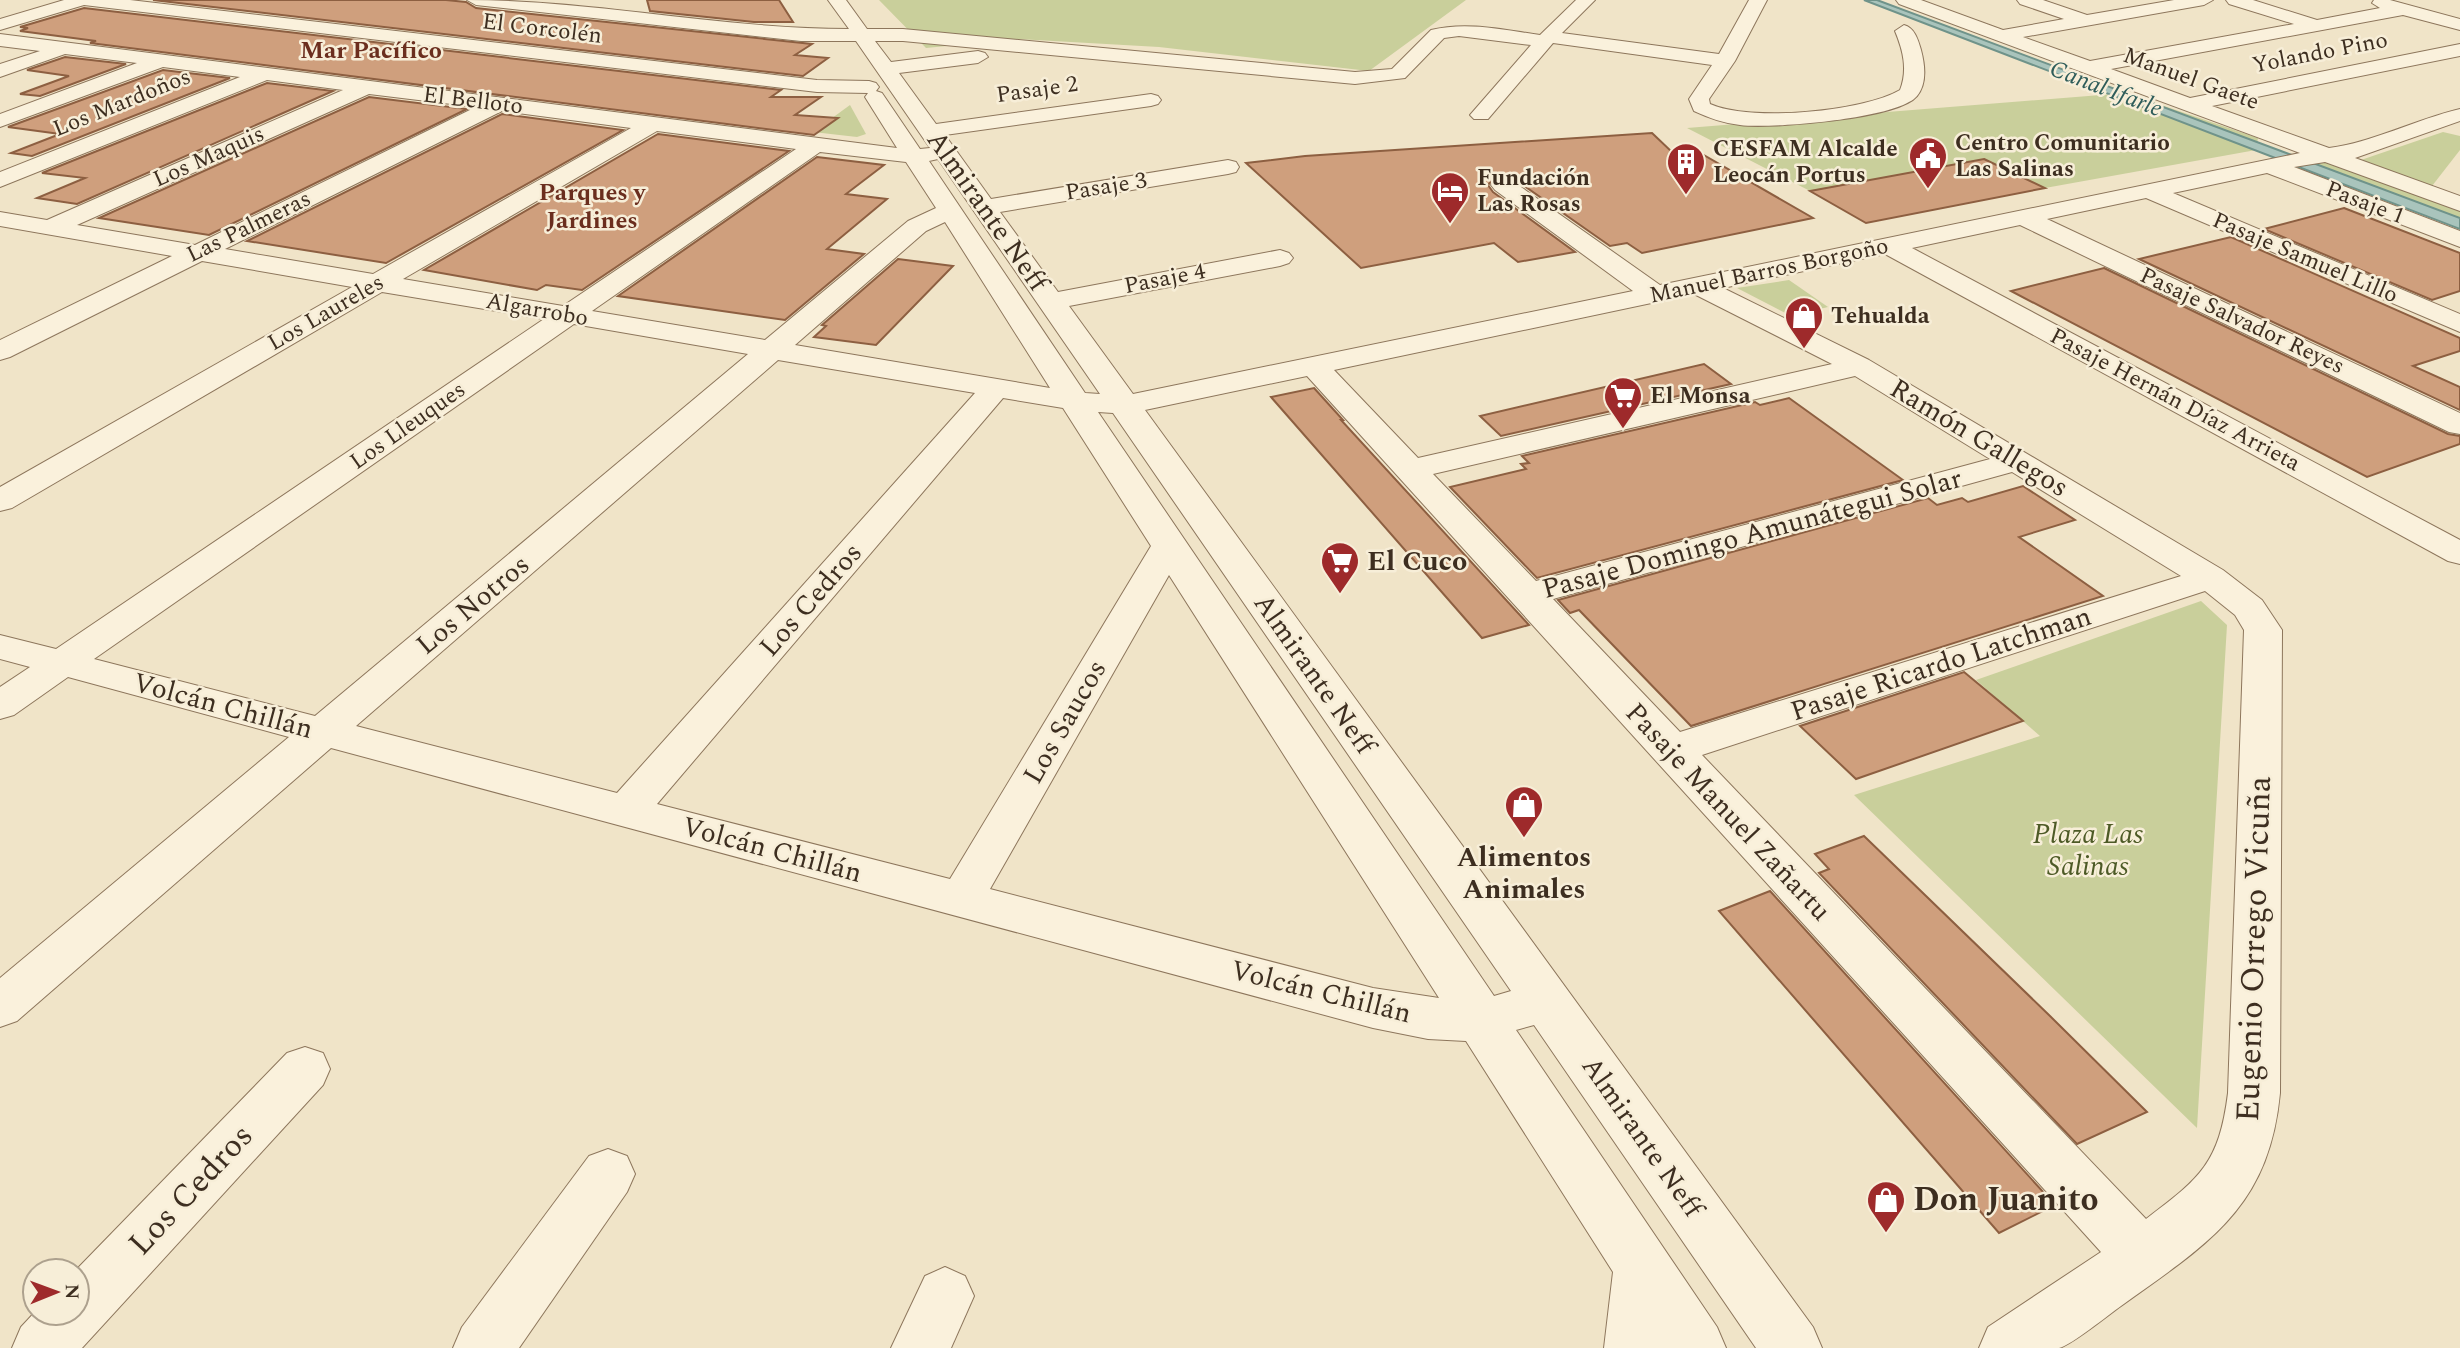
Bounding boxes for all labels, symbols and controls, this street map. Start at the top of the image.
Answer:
street label: El Corcolén [480,4,604,54]
street label: Yolando Pino [2249,23,2391,83]
district label: Mar Pacífico [300,33,442,69]
street label: Manuel Gaete [2118,38,2264,120]
water label: Canal Ifarle [2044,51,2168,127]
street label: Los Mardoños [48,59,196,147]
street label: Pasaje 2 [994,67,1080,113]
street label: El Belloto [421,78,525,124]
street label: Los Maquis [148,117,270,197]
street label: Almirante Neff [915,121,1060,302]
place label: Centro Comunitario Las Salinas [1955,126,2170,187]
place label: CESFAM Alcalde Leocán Portus [1713,132,1898,193]
public building icon: Centro Comunitario Las Salinas [1907,135,1949,190]
building icon: CESFAM Alcalde Leocán Portus [1665,141,1707,196]
place label: Fundación Las Rosas [1477,161,1590,222]
street label: Pasaje 3 [1063,163,1149,211]
hotel icon: Fundación Las Rosas [1429,170,1471,225]
street label: Pasaje 1 [2320,172,2410,234]
district label: Parques y Jardines [539,175,647,239]
street label: Las Palmeras [181,182,317,272]
street label: Pasaje Samuel Lillo [2207,203,2403,313]
street label: Manuel Barros Borgoño [1646,229,1892,313]
street label: Pasaje 4 [1121,254,1209,304]
street label: Pasaje Salvador Reyes [2134,258,2350,384]
street label: Los Laureles [261,265,391,361]
street label: Algarrobo [483,284,591,336]
shop icon: Tehualda [1783,295,1825,350]
place label: Tehualda [1831,299,1930,334]
street label: Pasaje Hernán Díaz Arrieta [2043,319,2307,481]
street label: Ramón Gallegos [1881,367,2077,509]
street label: Los Lleuques [343,373,473,479]
supermarket icon: El Monsa [1602,375,1644,430]
place label: El Monsa [1650,379,1751,414]
street label: Pasaje Domingo Amunátegui Solar [1537,457,1967,611]
street label: Los Cedros [749,533,873,667]
supermarket icon: El Cuco [1319,540,1361,595]
place label: El Cuco [1367,540,1467,583]
street label: Los Notros [406,544,540,666]
street label: Almirante Neff [1242,584,1387,765]
street label: Pasaje Ricardo Latchman [1785,595,2097,733]
street label: Los Saucos [1012,652,1118,792]
street label: Volcán Chillán [128,661,318,751]
street label: Pasaje Manuel Zañartu [1615,693,1841,931]
street label: Eugenio Orrego Vicuña [2223,775,2285,1123]
shop icon: Alimentos Animales [1503,784,1545,839]
street label: Volcán Chillán [677,805,867,895]
park label: Plaza Las Salinas [2033,813,2143,888]
place label: Alimentos Animales [1457,836,1591,911]
street label: Volcán Chillán [1226,949,1416,1035]
street label: Almirante Neff [1570,1047,1715,1228]
street label: Los Cedros [117,1113,265,1267]
place label: Don Juanito [1913,1175,2099,1225]
shop icon: Don Juanito [1865,1179,1907,1234]
north arrow [21,1257,91,1327]
text: N [57,1284,86,1300]

